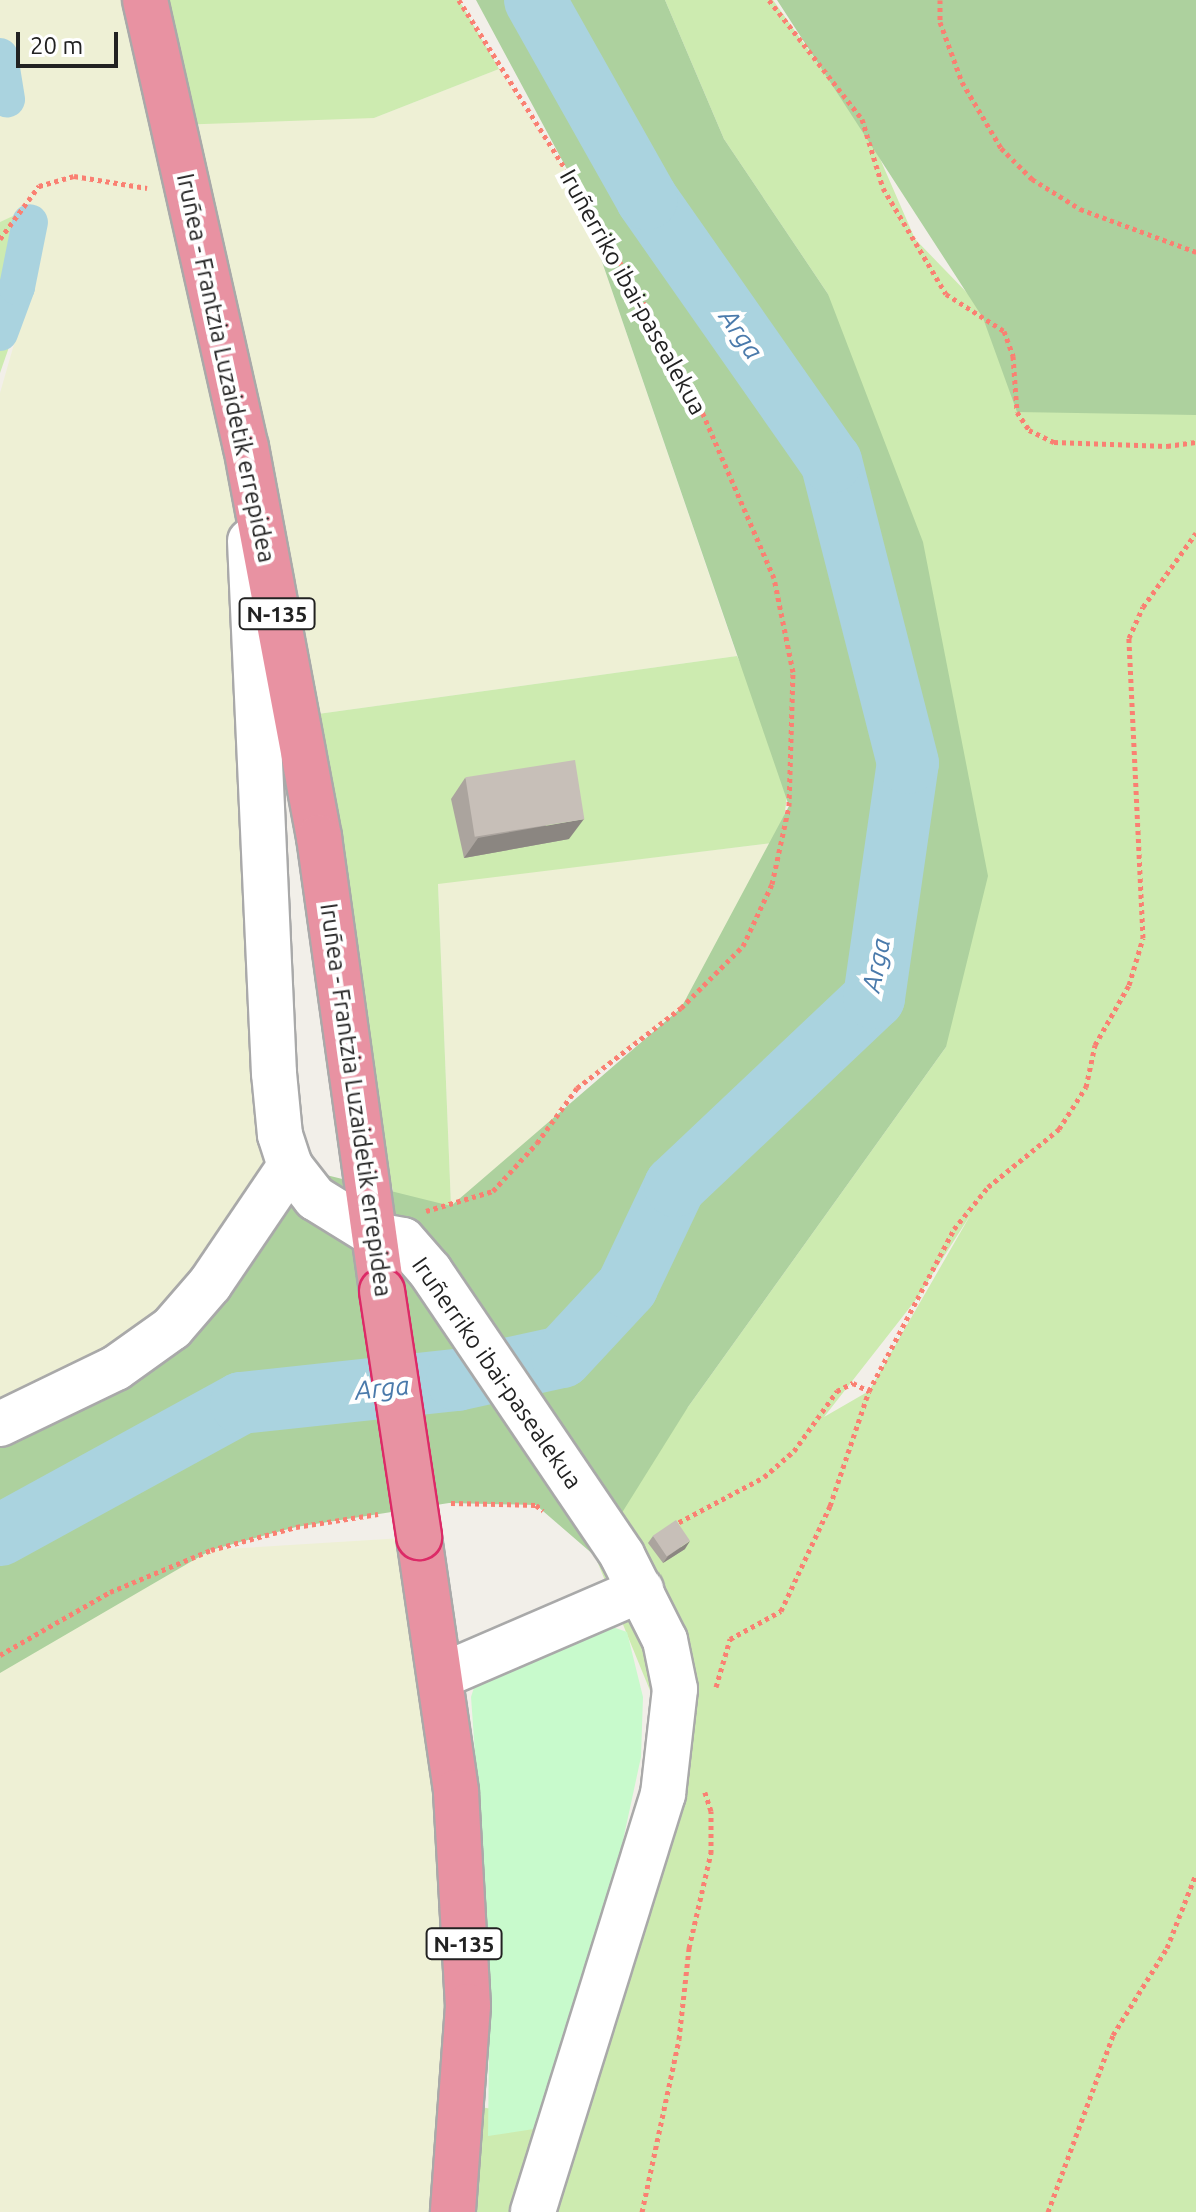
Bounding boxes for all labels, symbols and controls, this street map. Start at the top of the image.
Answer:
scale bar [20,16,122,66]
text: 20 m [30,32,83,59]
street label: Iruñerriko ibai-pasealekua [553,164,713,420]
street label: Iruñea - Frantzia Luzaidetik errepidea [171,171,281,565]
water label: Arga [713,303,769,365]
road number: N-135 [237,596,317,632]
street label: Iruñea - Frantzia Luzaidetik errepidea [314,901,398,1299]
water label: Arga [855,935,897,995]
street label: Iruñerriko ibai-pasealekua [406,1252,588,1494]
water label: Arga [353,1370,411,1406]
road number: N-135 [424,1926,504,1962]

